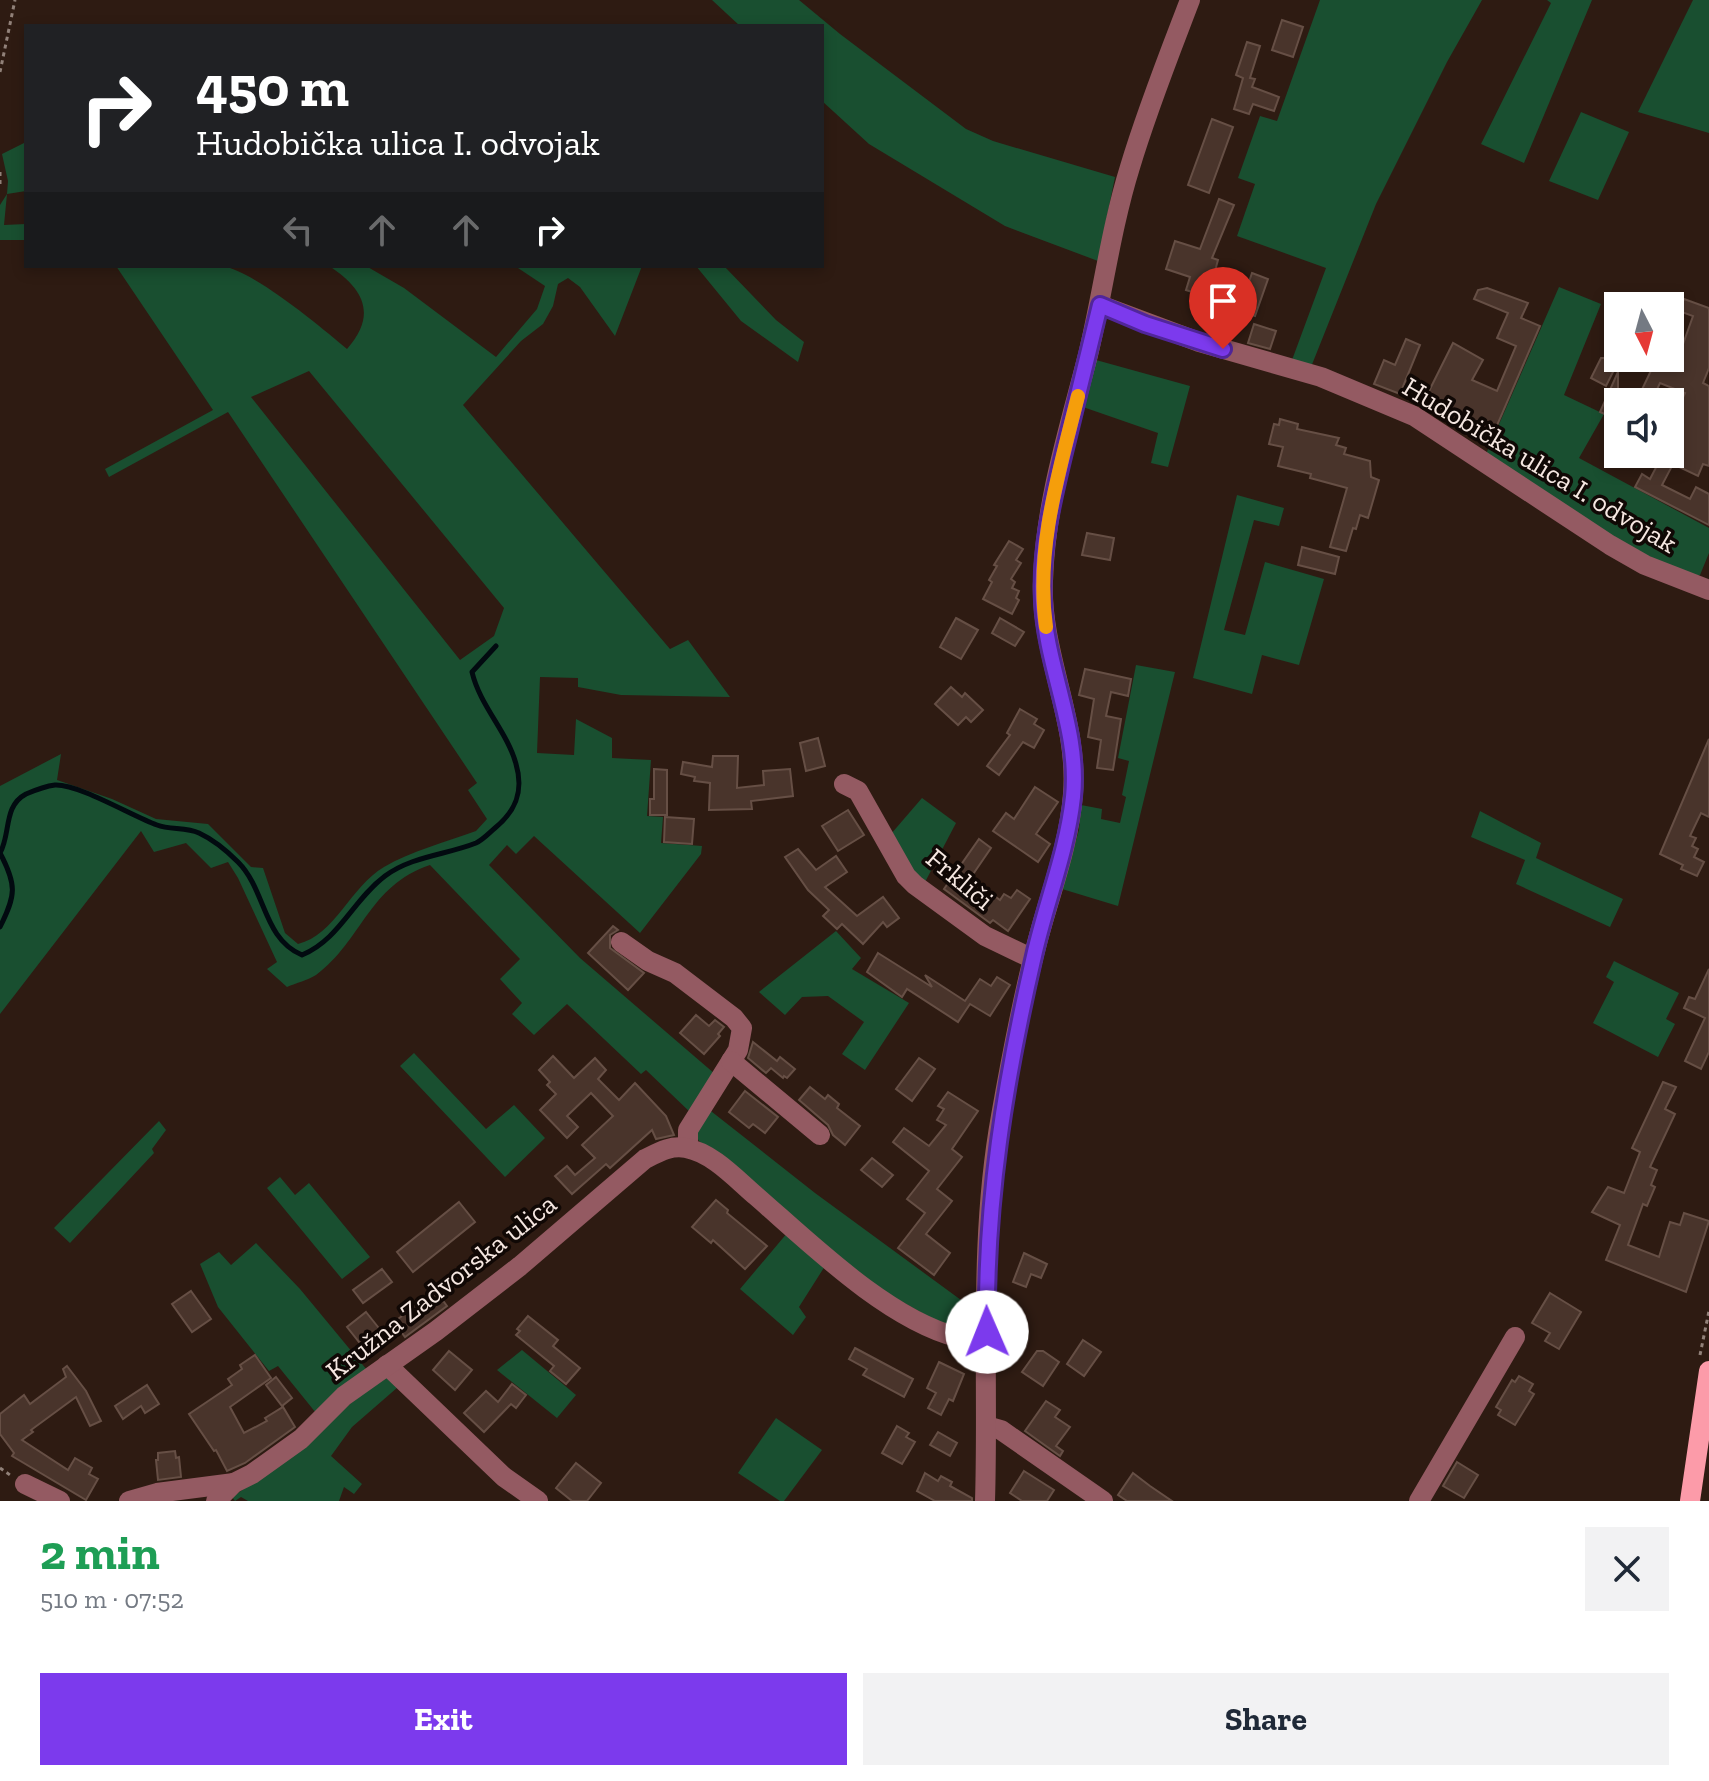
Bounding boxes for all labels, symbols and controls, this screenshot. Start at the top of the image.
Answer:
text: 450 m [196,53,349,120]
icon: right [64,56,168,160]
text: Hudobička ulica I. odvojak [196,121,600,164]
icon: left [276,208,320,252]
icon: ahead [360,208,404,252]
icon: ahead [444,208,488,252]
icon: right [528,208,572,252]
pin [1189,267,1257,349]
icon: arrive [1201,279,1245,323]
north arrow [1604,292,1684,372]
map controls [1604,292,1684,468]
street label: Hudobička ulica I. odvojak [1397,370,1683,560]
button: sound [1604,388,1684,468]
street label: Frkliči [920,841,1001,917]
street label: Kružna Zadvorska ulica [319,1187,563,1387]
position arrow [945,1290,1029,1374]
text: 2 min [40,1524,160,1581]
button: close [1585,1527,1669,1611]
text: 510 m · 07:52 [40,1583,184,1615]
button: Exit [40,1673,847,1765]
button: Share [863,1673,1669,1765]

